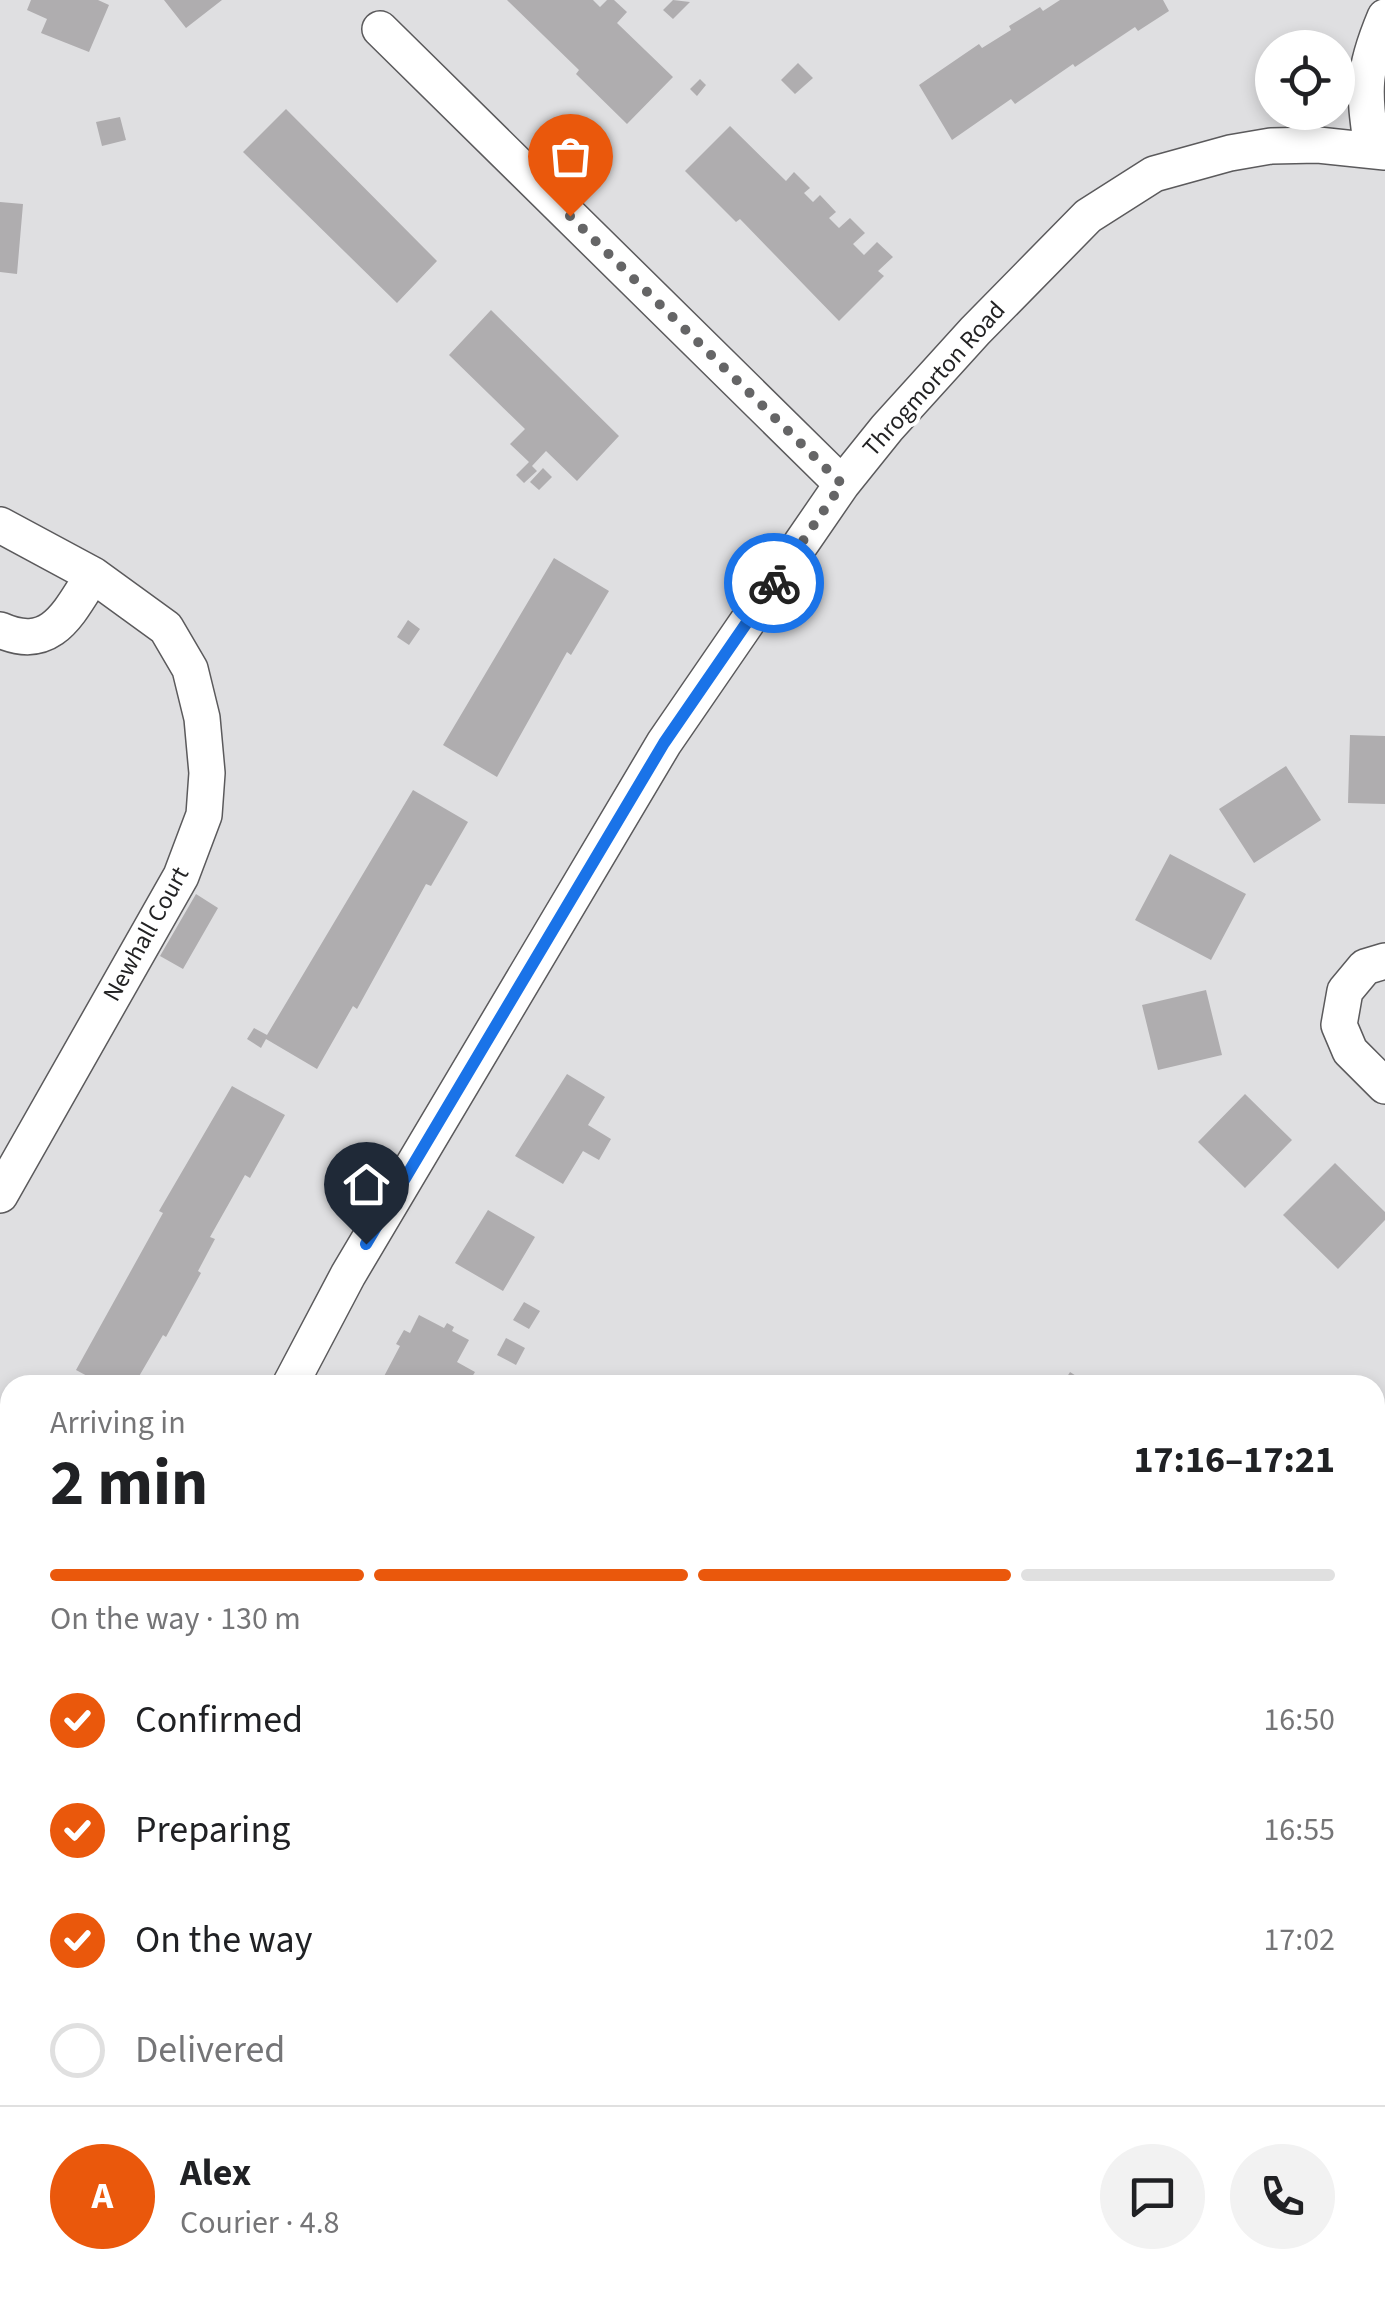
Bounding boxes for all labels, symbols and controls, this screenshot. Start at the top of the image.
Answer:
map controls [1255,30,1355,130]
button: locate [1255,30,1355,130]
pin [528,114,613,217]
icon: bag [543,129,598,184]
street label: Throgmorton Road [854,293,1014,465]
courier [724,533,824,633]
icon: bike [747,556,802,611]
street label: Newhall Court [94,860,198,1008]
pin [324,1142,409,1245]
icon: home [339,1157,394,1212]
text: Arriving in [50,1400,186,1446]
text: 17:16–17:21 [1133,1433,1335,1487]
text: 2 min [50,1437,208,1530]
text: On the way · 130 m [50,1596,301,1642]
icon: check [50,1693,105,1748]
text: Confirmed [135,1693,303,1747]
text: 16:50 [1263,1697,1335,1743]
icon: check [50,1803,105,1858]
text: Preparing [135,1803,290,1857]
text: 16:55 [1263,1807,1335,1853]
icon: check [50,1913,105,1968]
text: On the way [135,1913,312,1967]
text: 17:02 [1263,1917,1335,1963]
text: Delivered [135,2023,285,2077]
button: chat [1100,2144,1205,2249]
button: phone [1230,2144,1335,2249]
text: Alex [180,2146,251,2200]
text: A [92,2169,113,2223]
text: Courier · 4.8 [180,2200,340,2246]

